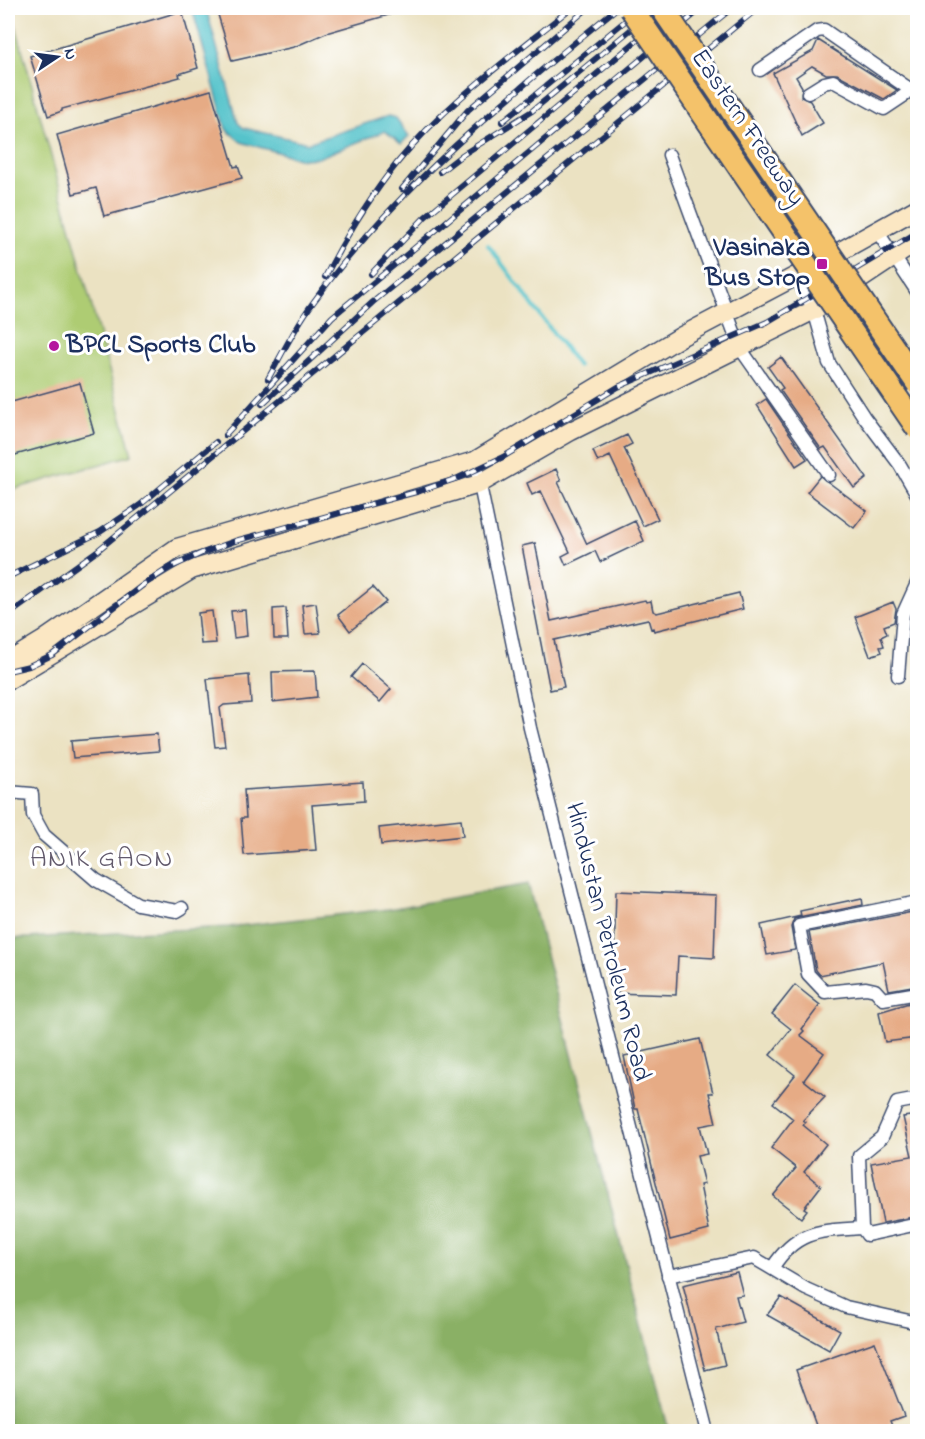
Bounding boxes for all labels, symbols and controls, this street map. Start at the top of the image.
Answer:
north arrow [27,27,87,87]
street label: Eastern Freeway [680,42,814,214]
text: N [57,46,83,62]
place label: Vasinaka Bus Stop [704,230,810,298]
marker: Vasinaka Bus Stop [815,257,829,271]
place label: BPCL Sports Club [65,327,256,365]
marker: BPCL Sports Club [47,339,61,353]
street label: Hindustan Petroleum Road [554,799,660,1086]
district label: ANIK GAON [30,840,174,879]

